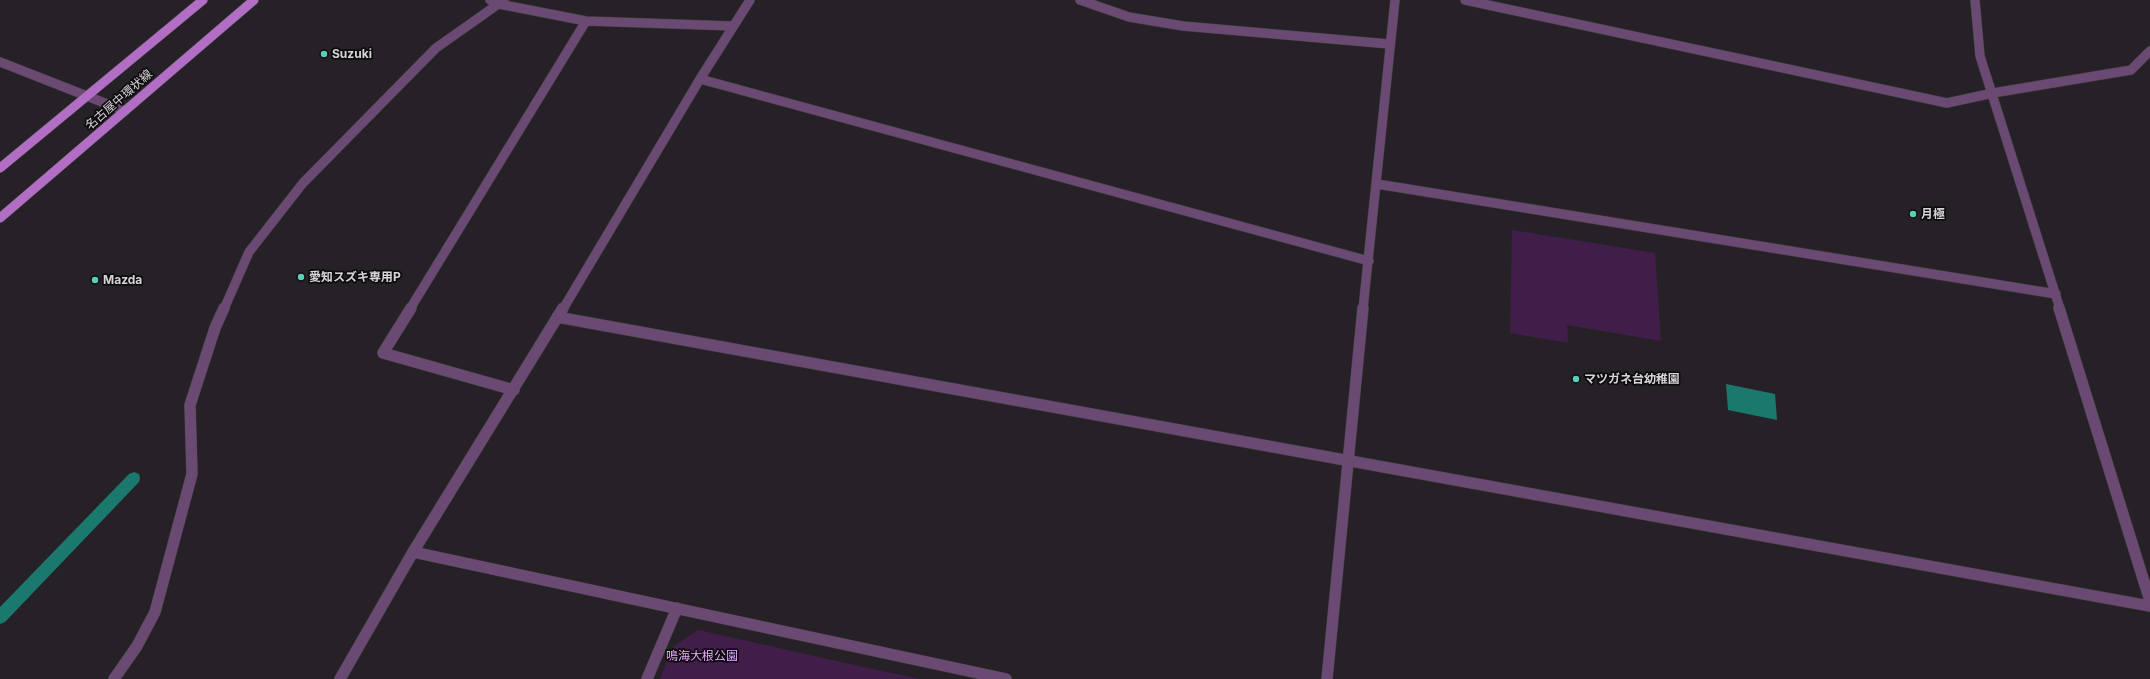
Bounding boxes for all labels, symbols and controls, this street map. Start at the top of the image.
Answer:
place label: Suzuki [332,47,372,61]
marker: Suzuki [319,49,329,59]
street label: 名古屋中環状線 [83,67,155,133]
place label: 月極 [1921,207,1945,221]
marker: 月極 [1908,209,1918,219]
place label: 愛知スズキ専用P [309,270,401,284]
marker: 愛知スズキ専用P [296,272,306,282]
place label: Mazda [103,273,142,287]
marker: Mazda [90,275,100,285]
place label: マツガネ台幼稚園 [1584,372,1680,386]
marker: マツガネ台幼稚園 [1571,374,1581,384]
park label: 鳴海大根公園 [666,649,738,663]

